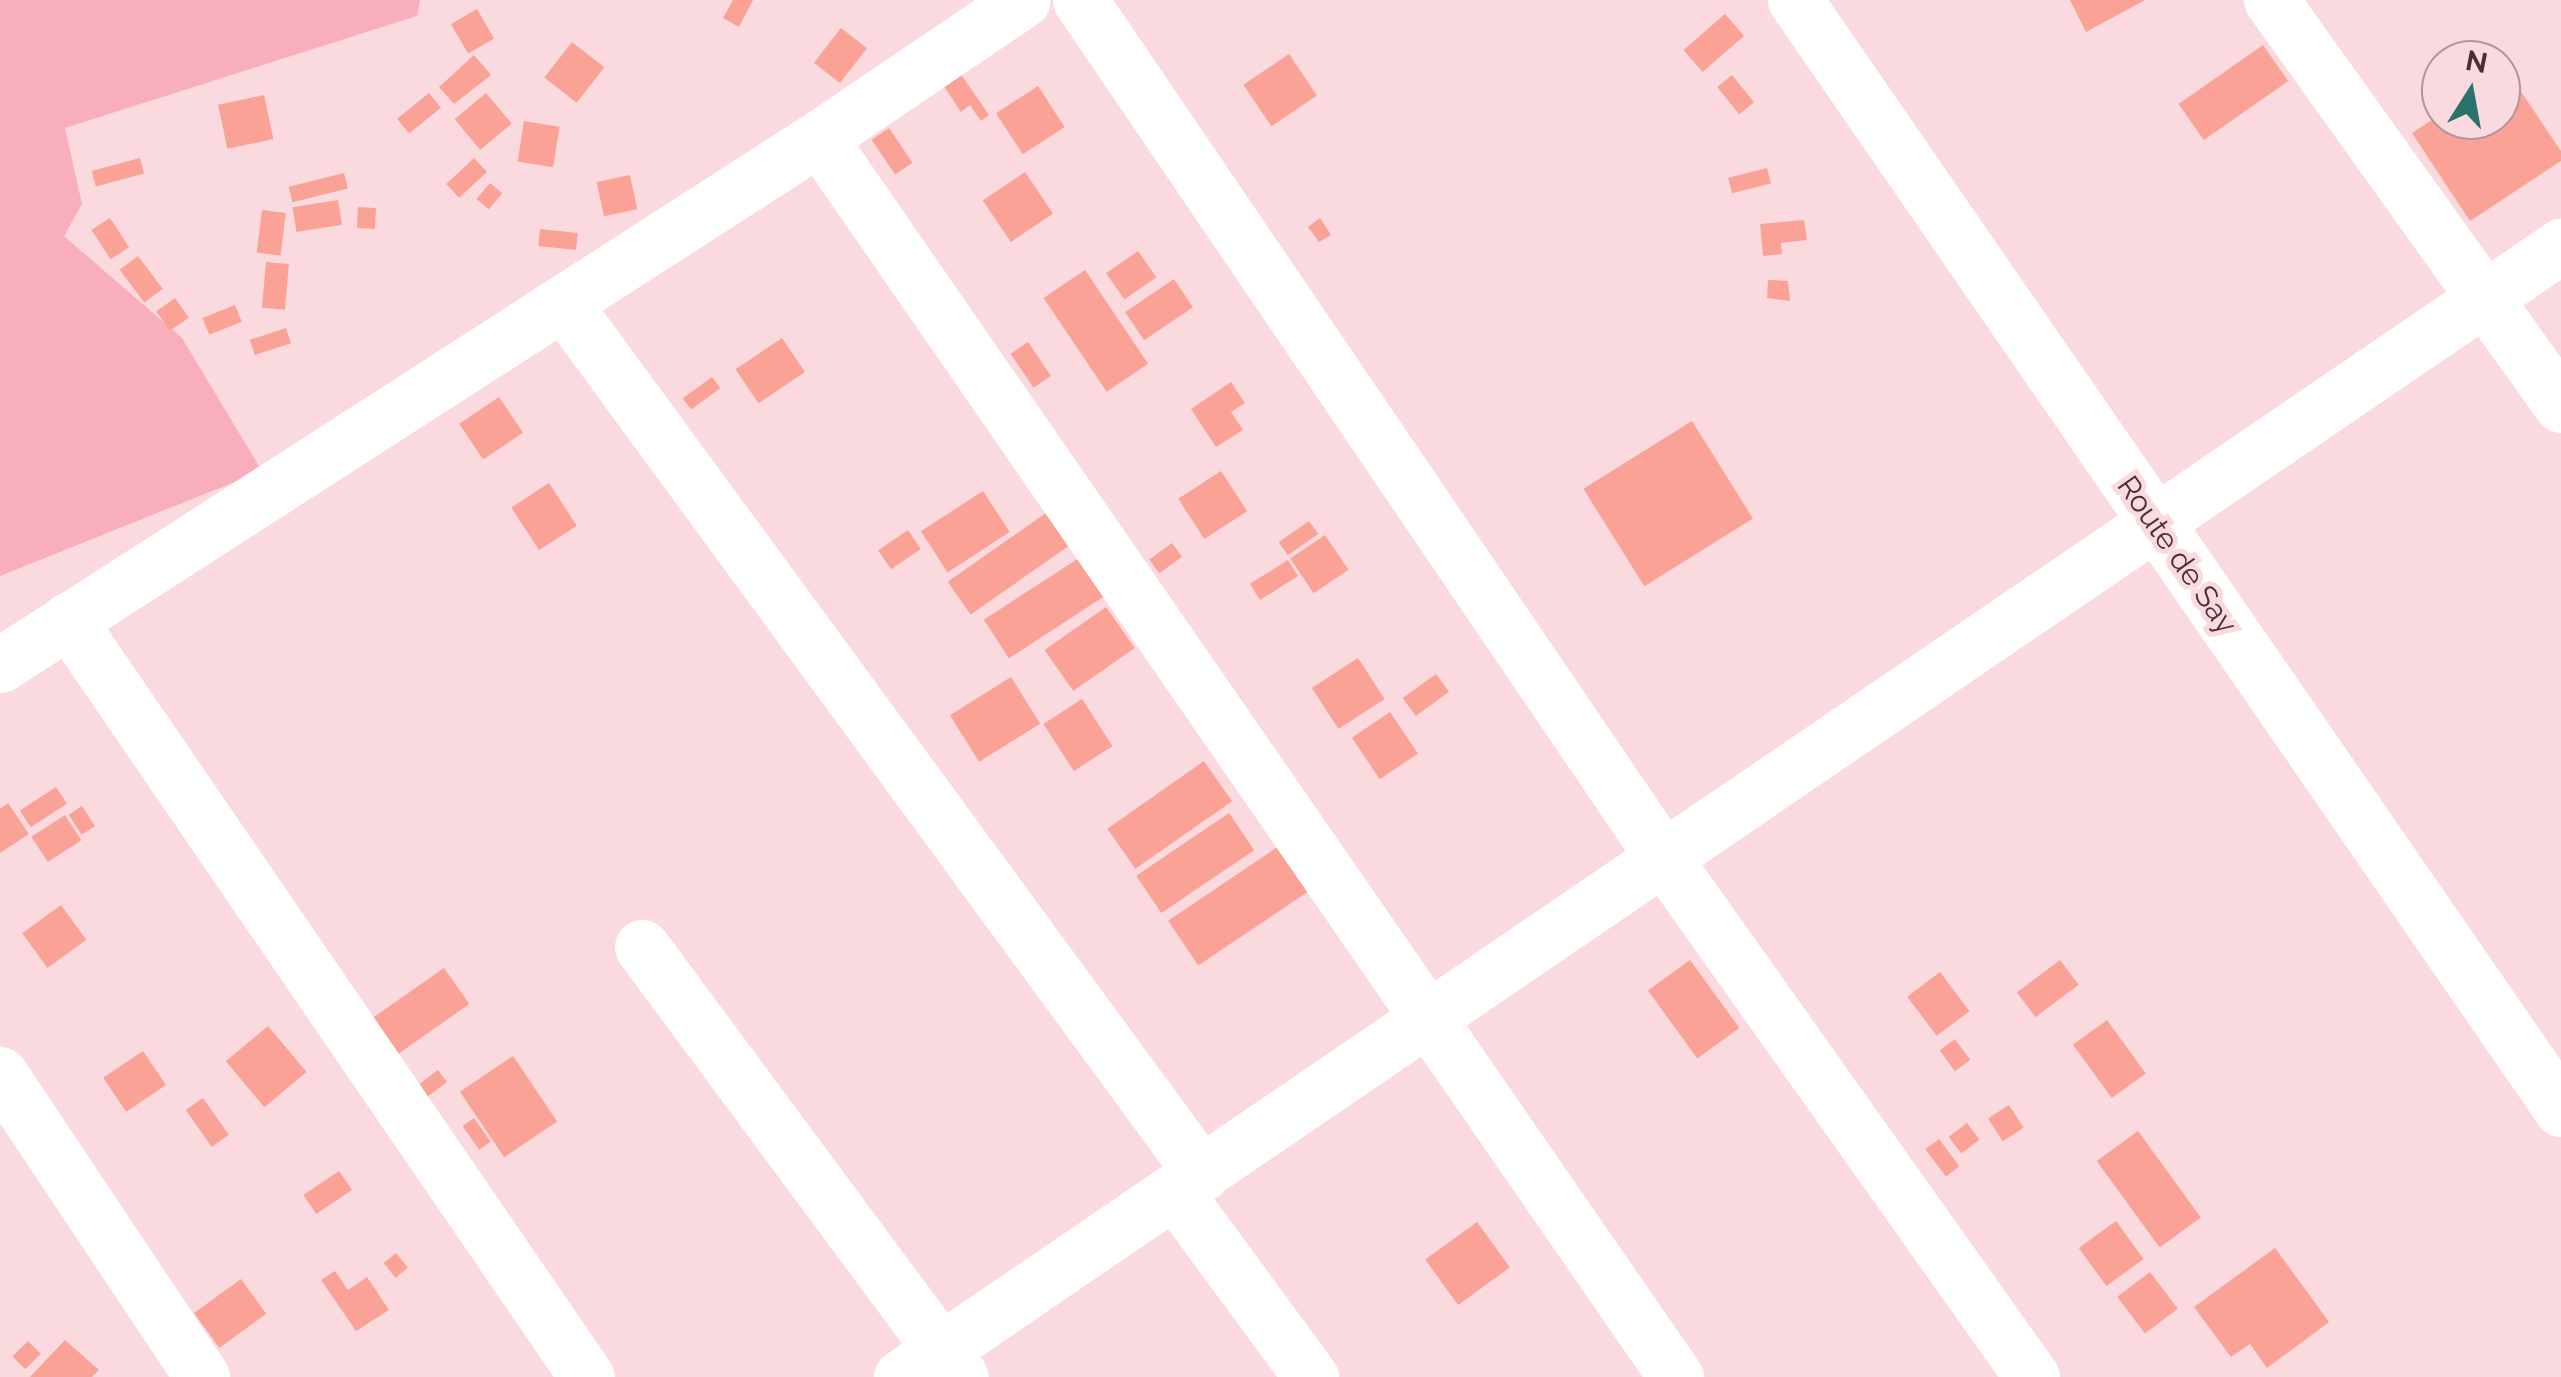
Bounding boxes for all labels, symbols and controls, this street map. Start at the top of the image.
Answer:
north arrow [2421,40,2521,140]
text: N [2463,44,2490,80]
street label: Route de Say [2109,469,2245,641]

